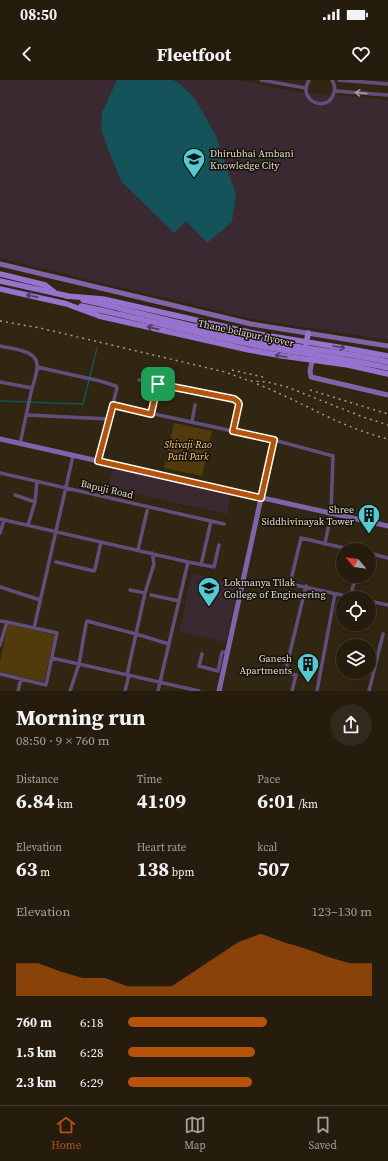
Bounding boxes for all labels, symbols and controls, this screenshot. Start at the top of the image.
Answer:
text: 08:50 [20,4,57,25]
text: Fleetfoot [157,42,231,67]
icon: back [16,43,38,65]
icon: heart [350,43,372,65]
one-way arrow [355,89,368,97]
school or university icon: Dhirubhai Ambani Knowledge City [181,146,207,179]
place label: Dhirubhai Ambani Knowledge City [210,147,294,172]
one-way arrow [26,292,39,300]
street label: Thane belapur flyover [197,316,296,350]
one-way arrow [147,324,160,332]
one-way arrow [332,343,345,351]
one-way arrow [274,352,287,360]
pin [141,367,175,401]
icon: arrive [147,373,169,395]
park label: Shivaji Rao Patil Park [164,438,212,463]
street label: Bapuji Road [80,477,135,501]
building icon: Shree Siddhivinayak Tower [356,502,382,535]
place label: Shree Siddhivinayak Tower [261,503,355,528]
north arrow [336,543,376,583]
map controls [336,543,376,679]
school or university icon: Lokmanya Tilak College of Engineering [196,575,222,608]
place label: Lokmanya Tilak College of Engineering [224,576,326,601]
button: locate [336,591,376,631]
button: layers [336,639,376,679]
building icon: Ganesh Apartments [295,651,321,684]
place label: Ganesh Apartments [239,652,292,677]
text: Morning run [16,702,146,732]
button: share [330,704,372,746]
text: 08:50 · 9 × 760 m [16,732,110,749]
text: Distance [16,772,59,787]
text: Time [137,772,162,787]
text: Pace [257,772,280,787]
text: 6.84 [16,787,55,815]
text: 41:09 [137,787,186,815]
text: 6:01 [257,787,296,815]
text: km [55,797,73,812]
text: /km [296,797,318,812]
text: Elevation [16,840,62,855]
text: Heart rate [137,840,186,855]
text: kcal [257,840,277,855]
text: 63 [16,855,38,883]
text: 138 [137,855,169,883]
text: 507 [257,855,290,883]
text: m [38,865,50,880]
text: bpm [169,865,194,880]
text: Elevation [16,903,70,920]
text: 123–130 m [312,903,372,920]
text: 760 m [16,1014,52,1031]
text: 6:18 [80,1014,103,1031]
text: 1.5 km [16,1044,56,1061]
text: 6:28 [80,1044,103,1061]
text: 2.3 km [16,1074,56,1091]
text: 6:29 [80,1074,103,1091]
tab: Home [51,1114,81,1153]
tab: Map [184,1114,206,1153]
tab: Saved [309,1114,337,1153]

